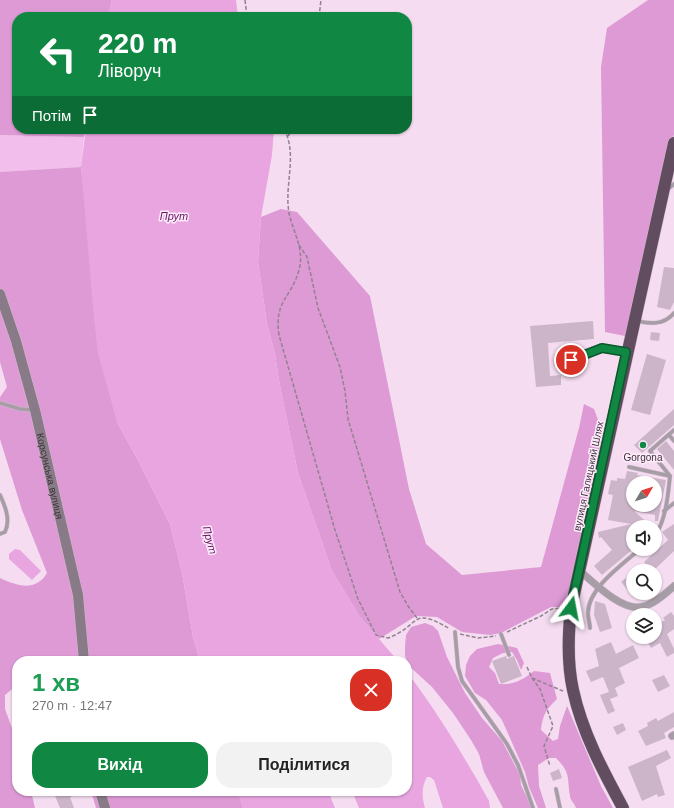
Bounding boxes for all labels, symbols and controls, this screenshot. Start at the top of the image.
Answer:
icon: left [32,28,84,80]
text: 220 m [98,28,177,59]
text: Ліворуч [98,61,161,81]
icon: arrive [79,104,101,126]
text: Потім [32,107,71,124]
water label: Прут [160,210,188,222]
pin [554,343,588,377]
icon: arrive [560,349,582,371]
street label: вулиця Галицький Шлях [571,420,605,532]
street label: Корсунська вулиця [35,432,65,520]
marker: Gorgona [638,440,648,450]
place label: Gorgona [624,452,663,463]
north arrow [626,476,662,512]
map controls [626,476,662,644]
button: sound [626,520,662,556]
water label: Прут [201,525,219,555]
button: search [626,564,662,600]
position arrow [550,587,592,629]
button: layers [626,608,662,644]
text: 1 хв [32,669,80,696]
button: close [350,669,392,711]
text: 270 m · 12:47 [32,698,112,713]
button: Вихід [32,742,208,788]
button: Поділитися [216,742,392,788]

